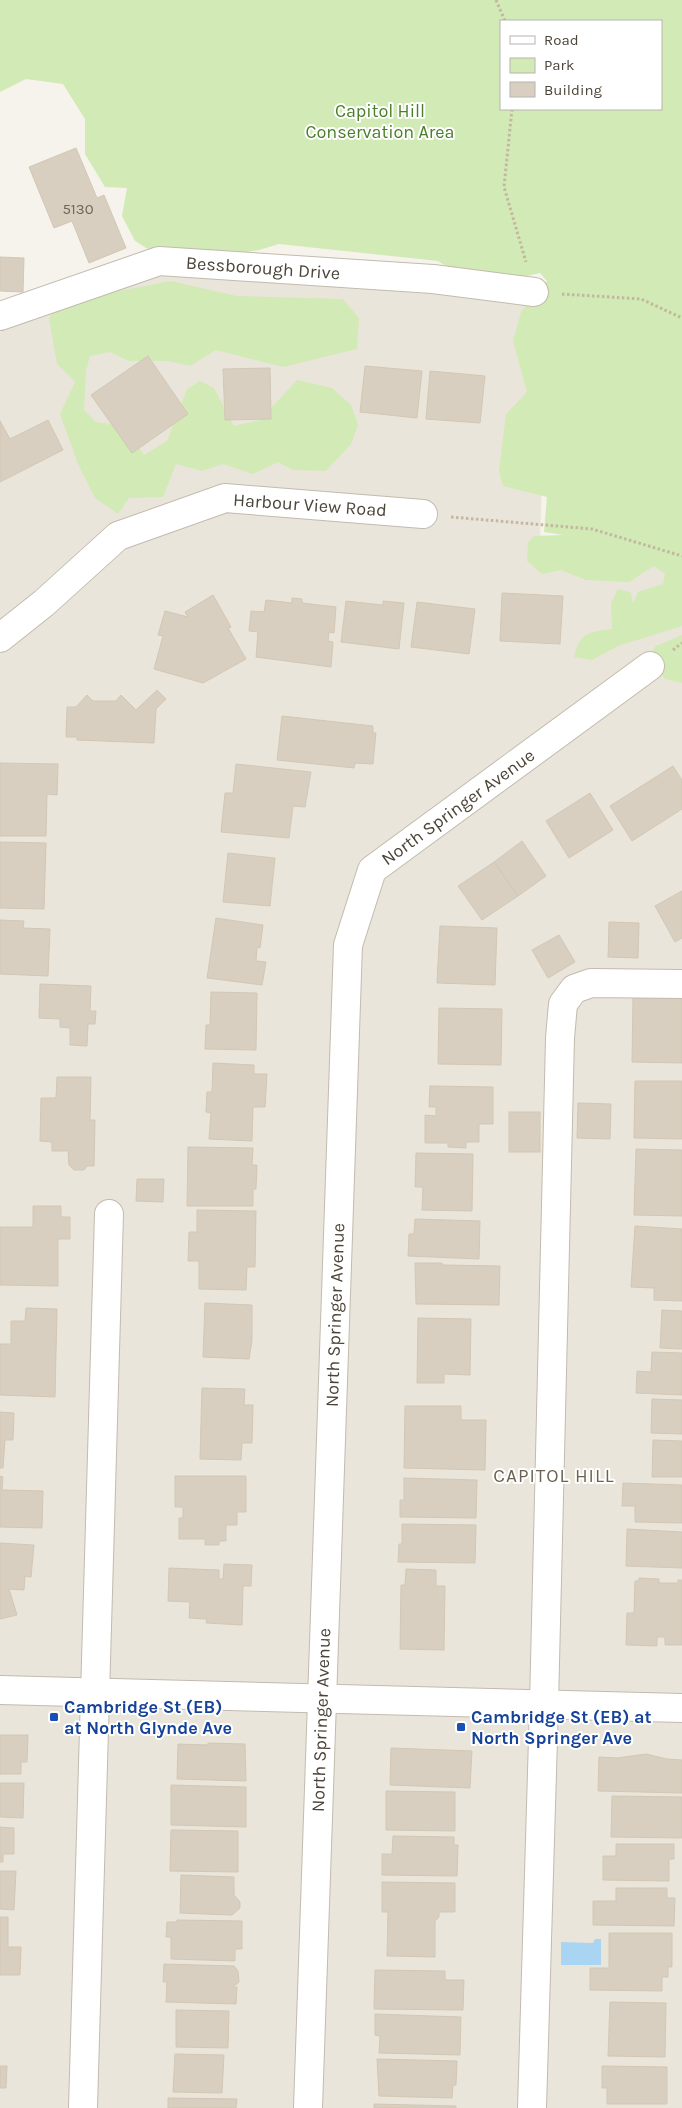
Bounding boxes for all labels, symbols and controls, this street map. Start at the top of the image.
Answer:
legend [500,20,662,110]
text: Road [544,31,579,49]
text: Park [544,56,574,74]
text: Building [544,81,602,99]
park label: Capitol Hill Conservation Area [305,100,455,143]
house number: 5130 [62,200,94,218]
street label: Bessborough Drive [185,252,341,284]
street label: Harbour View Road [232,489,388,521]
street label: North Springer Avenue [377,744,539,870]
street label: North Springer Avenue [321,1223,349,1407]
district label: CAPITOL HILL [493,1465,615,1487]
street label: North Springer Avenue [307,1628,335,1812]
place label: Cambridge St (EB) at North Glynde Ave [64,1696,232,1739]
place label: Cambridge St (EB) at North Springer Ave [471,1706,652,1749]
marker: Cambridge St (EB) at North Glynde Ave [48,1711,60,1723]
marker: Cambridge St (EB) at North Springer Ave [455,1721,467,1733]

